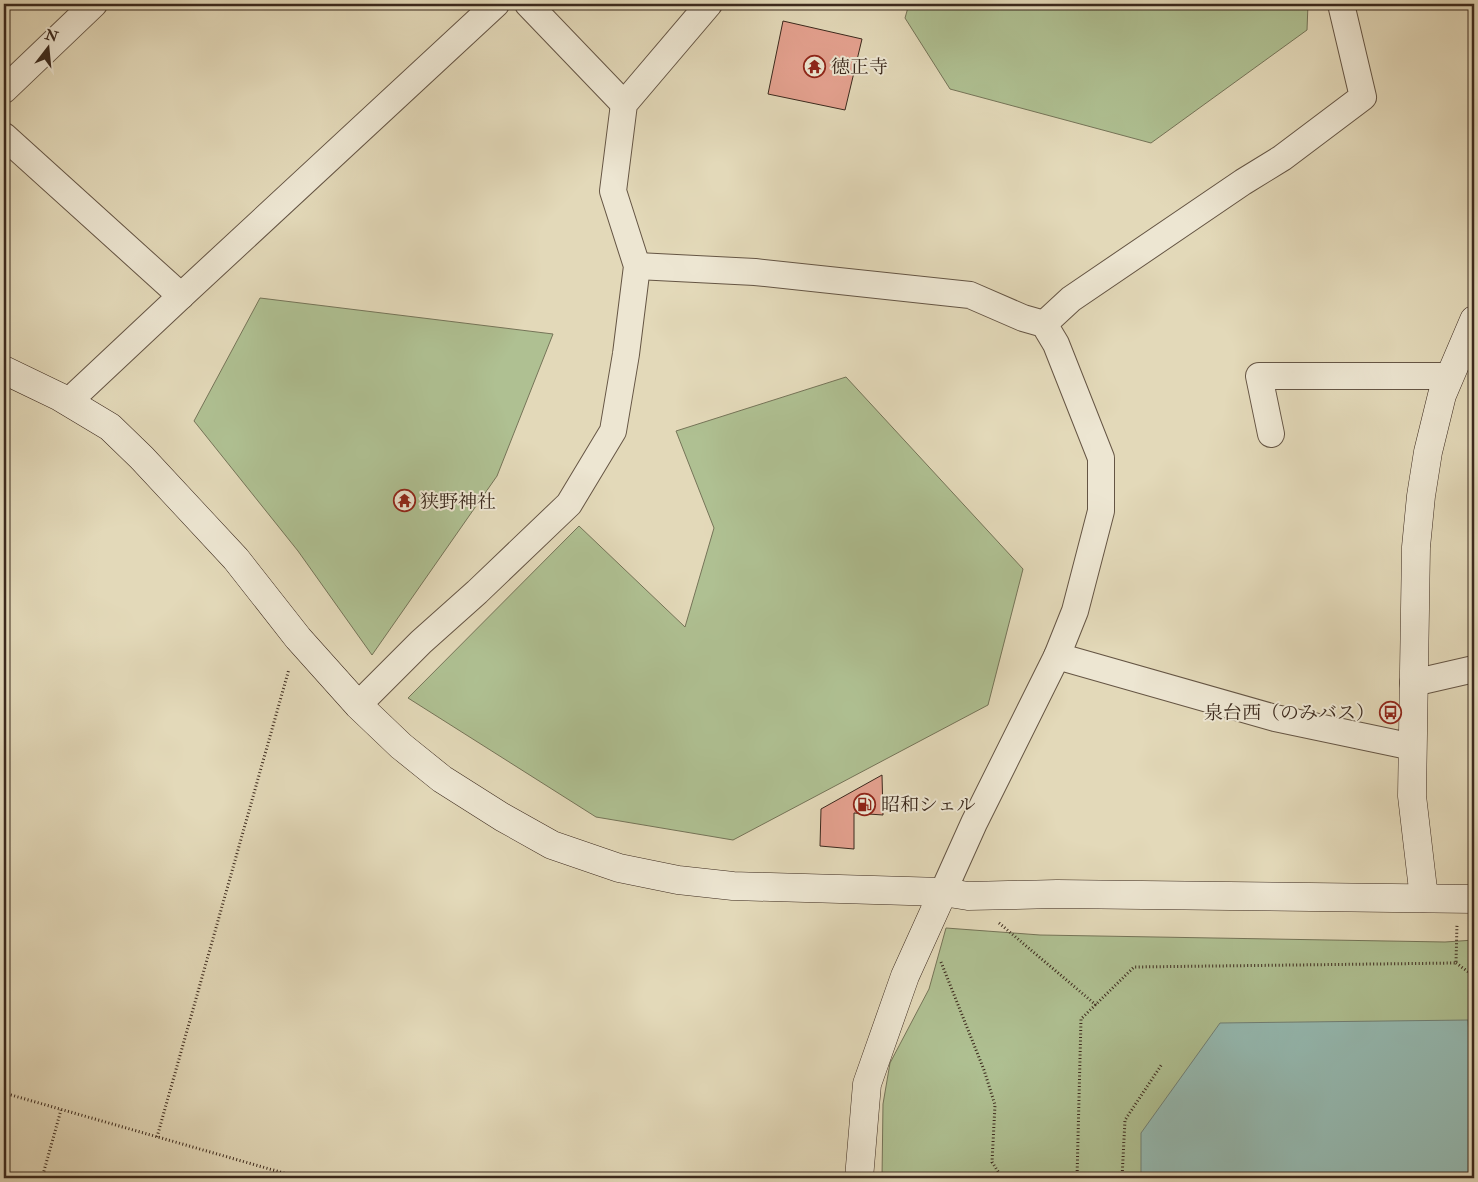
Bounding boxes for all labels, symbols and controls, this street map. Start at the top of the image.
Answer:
north arrow [22,22,72,72]
text: N [42,26,60,46]
temple icon: 徳正寺 [803,54,827,78]
place label: 徳正寺 [831,55,888,79]
temple icon: 狭野神社 [392,489,416,513]
place label: 狭野神社 [420,490,496,514]
bus stop icon: 泉台西（のみバス） [1379,700,1403,724]
place label: 泉台西（のみバス） [1204,701,1375,725]
fuel station icon: 昭和シェル [853,792,877,816]
place label: 昭和シェル [881,793,976,817]

